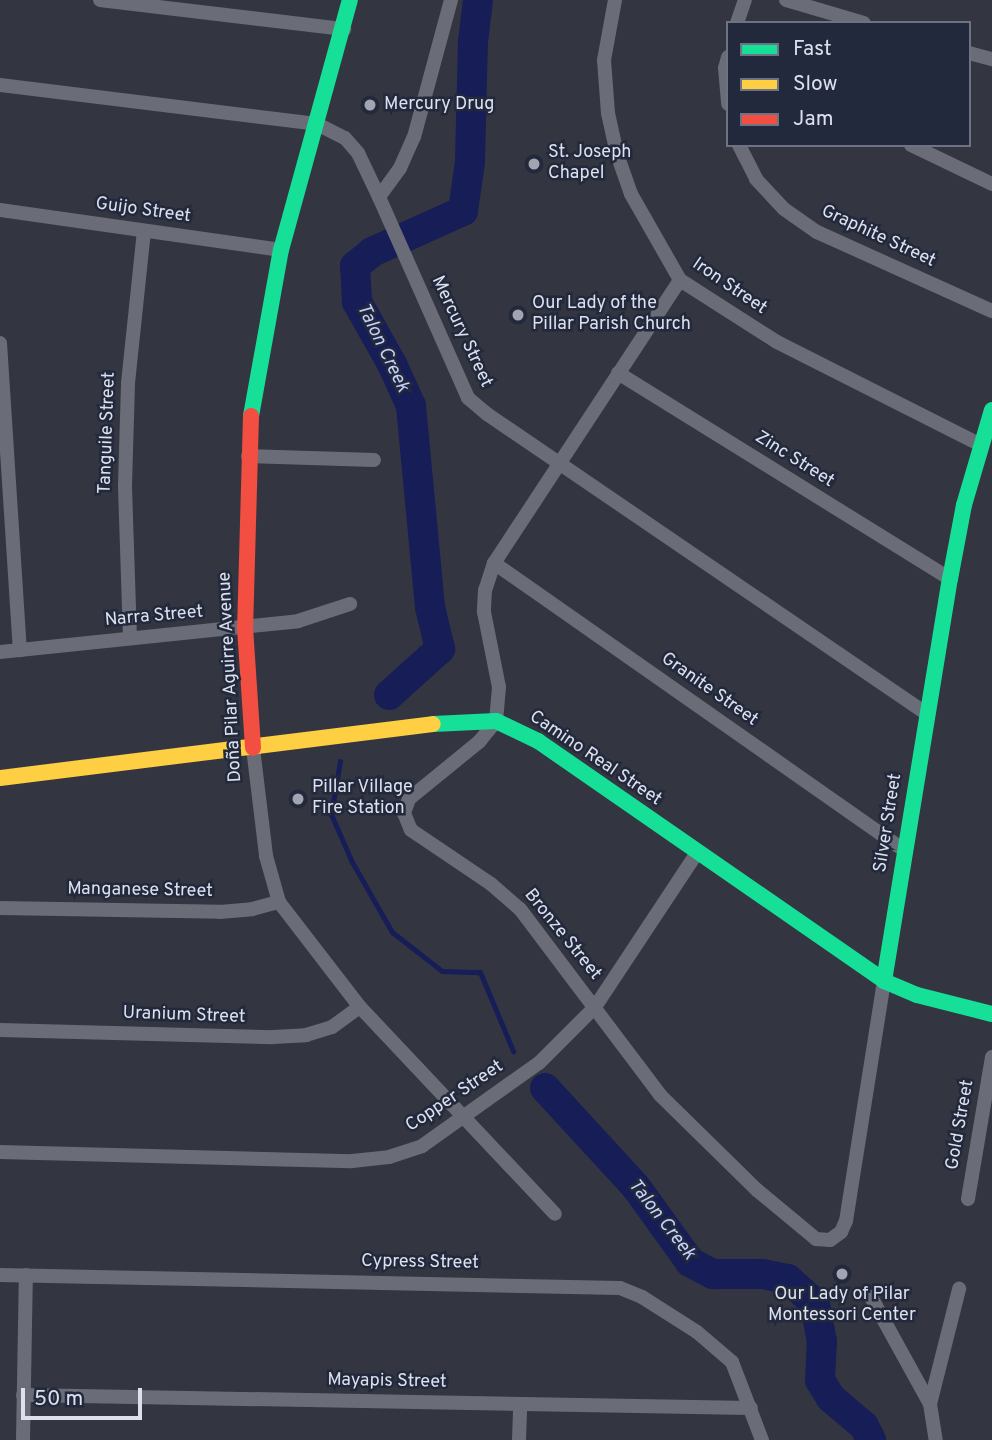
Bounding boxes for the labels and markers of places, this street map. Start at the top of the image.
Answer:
place label: Mercury Drug [384,94,494,116]
marker: Mercury Drug [362,97,378,113]
place label: St. Joseph Chapel [548,143,631,186]
marker: St. Joseph Chapel [526,156,542,172]
place label: Our Lady of the Pillar Parish Church [532,294,691,336]
marker: Our Lady of the Pillar Parish Church [510,307,526,323]
place label: Pillar Village Fire Station [312,778,413,820]
marker: Pillar Village Fire Station [290,791,306,807]
marker: Our Lady of Pilar Montessori Center [834,1266,850,1282]
place label: Our Lady of Pilar Montessori Center [768,1285,916,1328]

